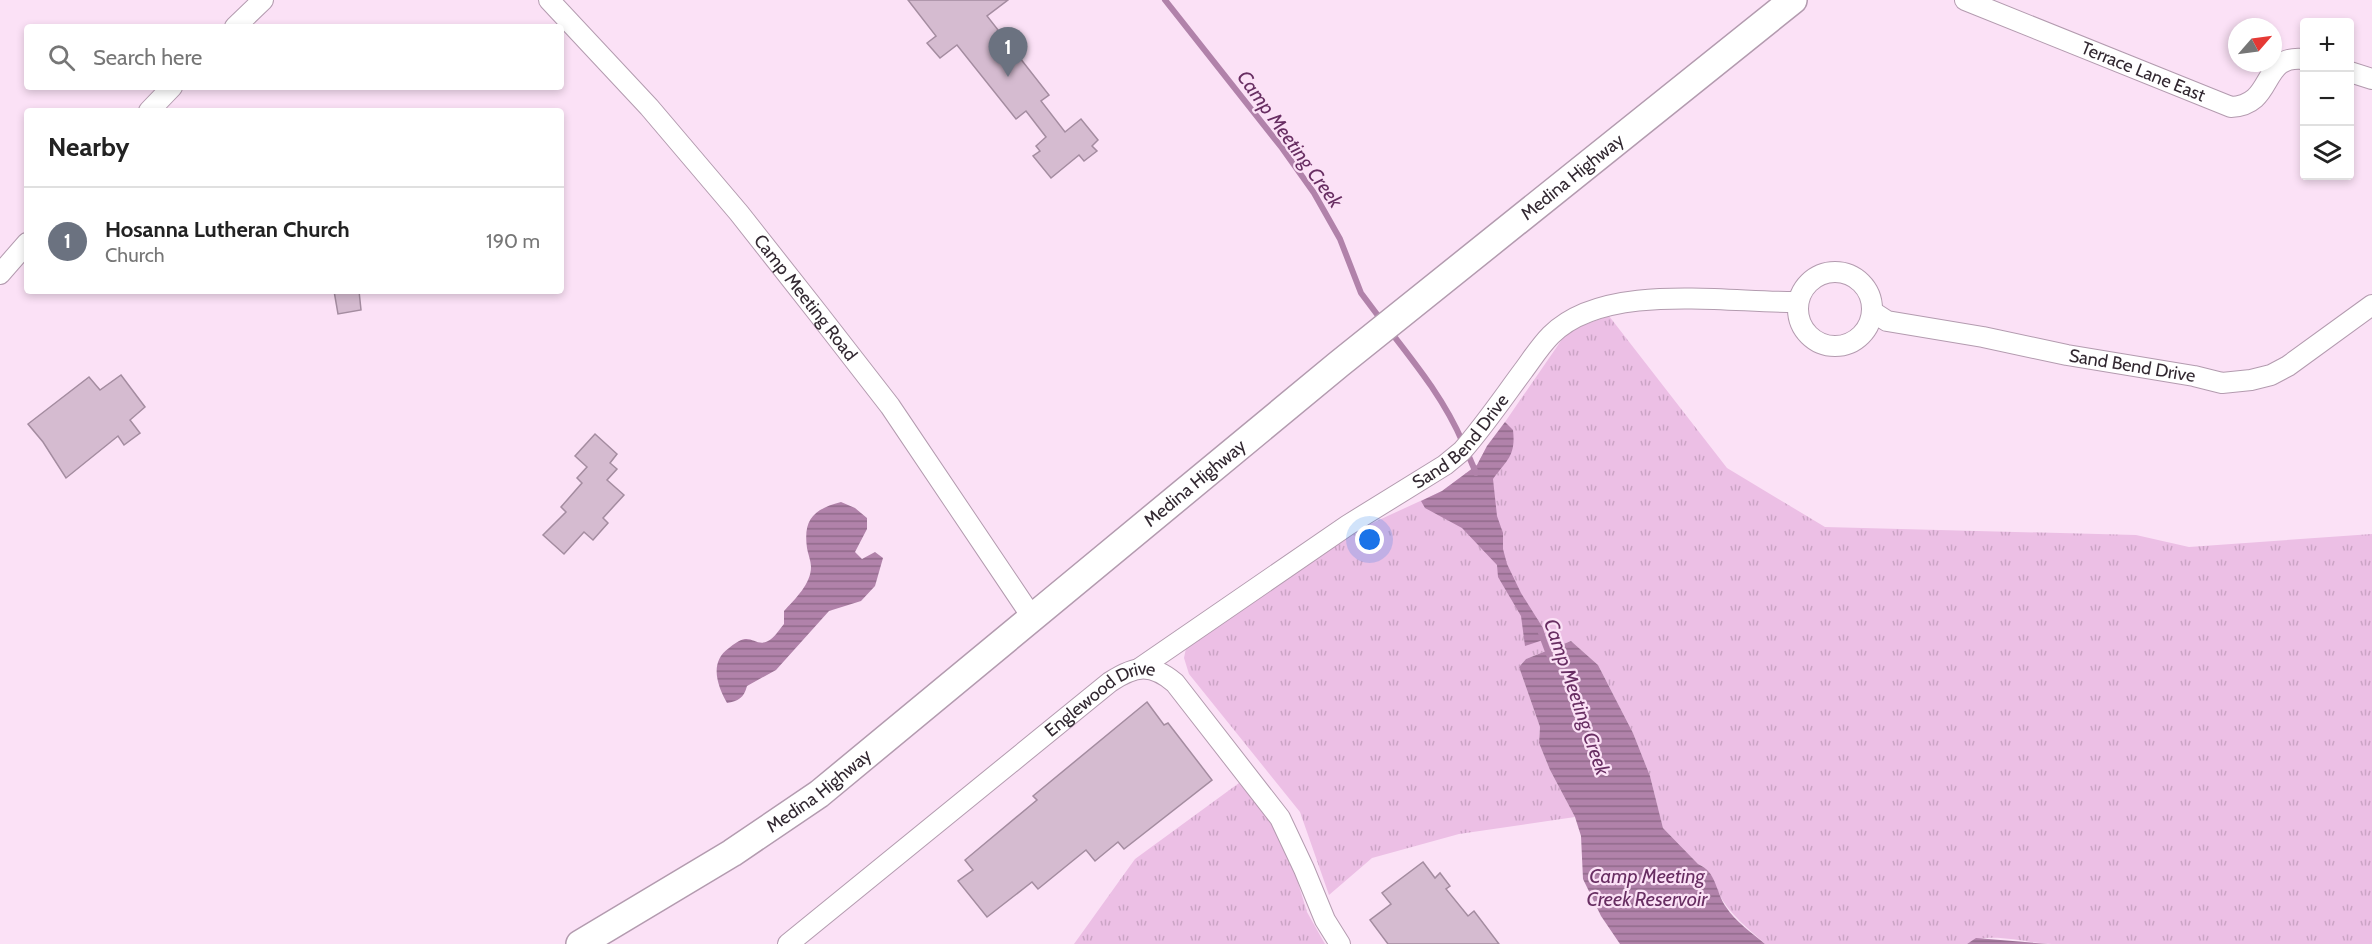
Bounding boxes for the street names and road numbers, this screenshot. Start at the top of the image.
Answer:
street label: Terrace Lane East [2078,37,2208,106]
street label: Medina Highway [1516,129,1628,225]
street label: Camp Meeting Road [749,230,862,365]
street label: Sand Bend Drive [2067,345,2197,387]
street label: Sand Bend Drive [1408,390,1513,493]
street label: Medina Highway [1139,435,1250,532]
street label: Englewood Drive [1040,657,1158,742]
street label: Medina Highway [762,744,876,837]

